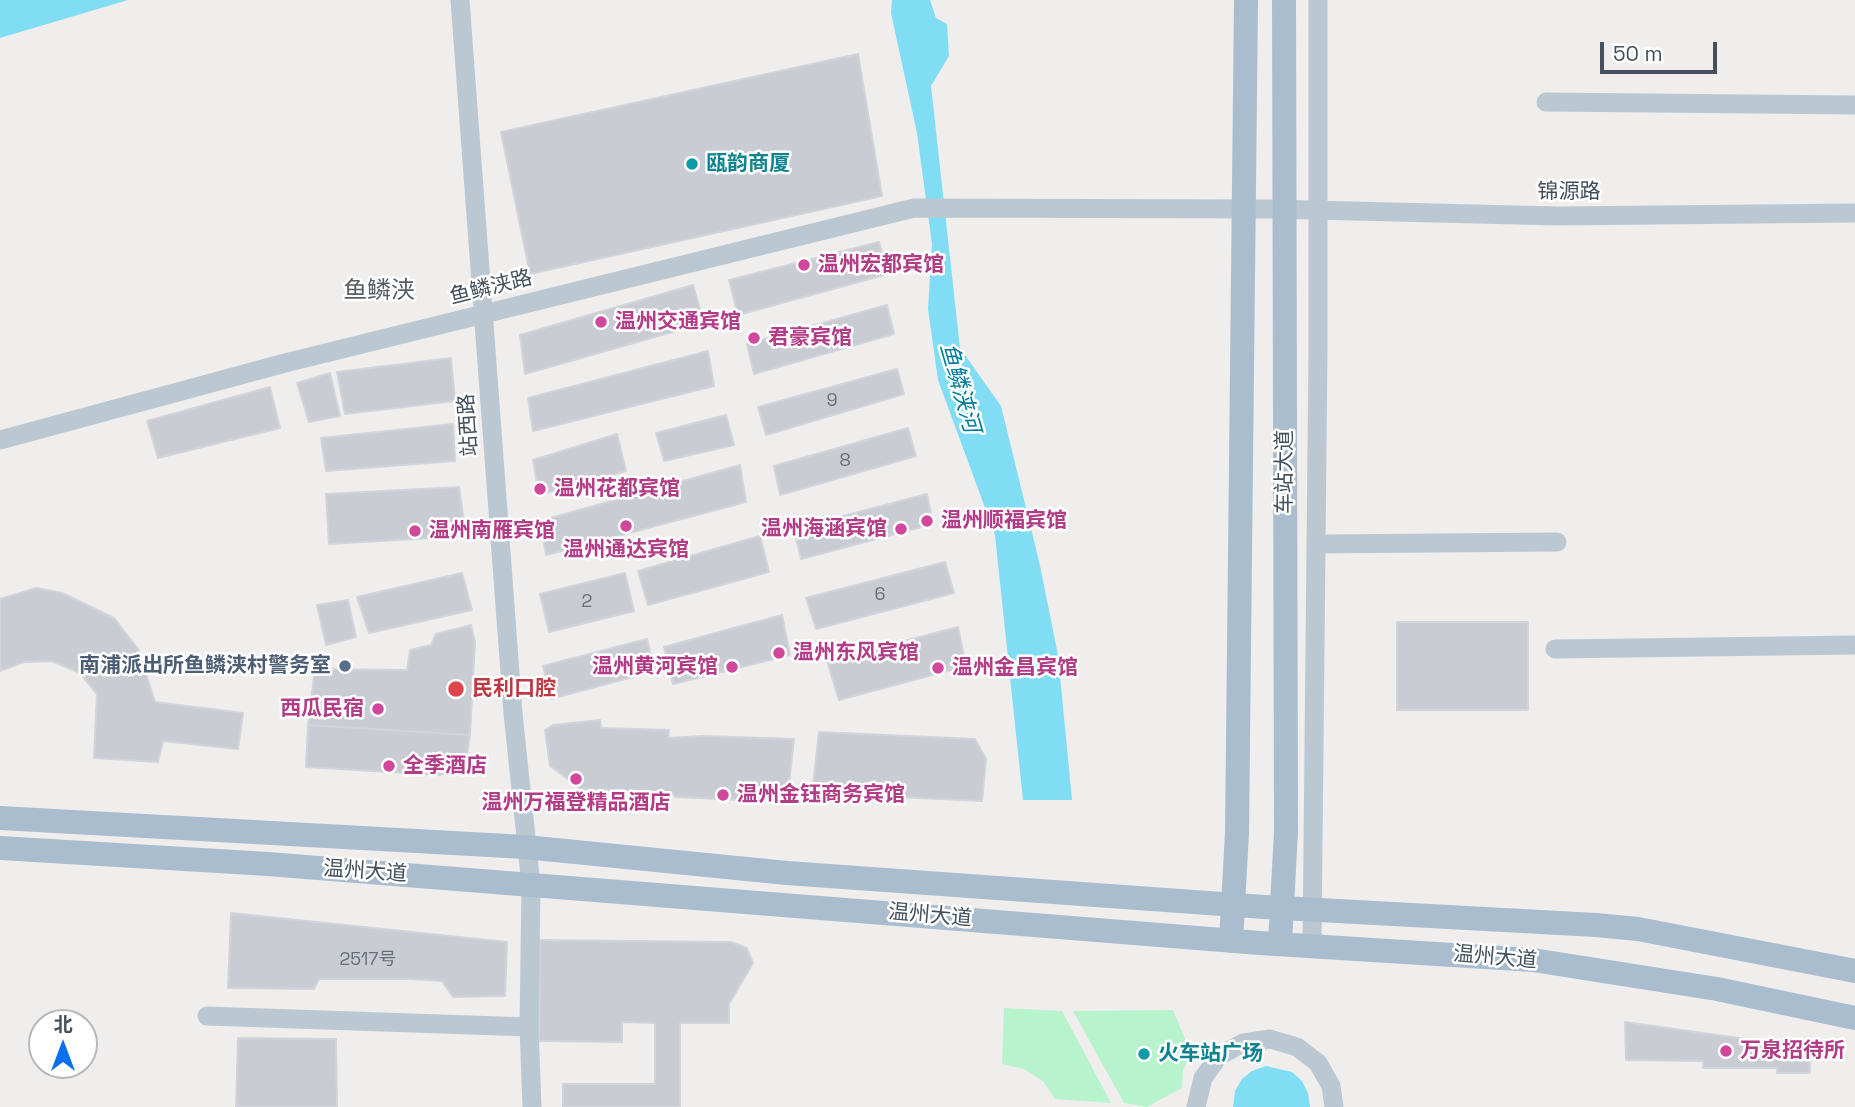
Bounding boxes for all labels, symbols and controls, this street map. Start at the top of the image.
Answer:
scale bar [1603,28,1720,72]
text: 50 m [1613,40,1663,67]
place label: 瓯韵商厦 [706,151,790,177]
marker: 瓯韵商厦 [684,156,700,172]
street label: 锦源路 [1538,179,1600,205]
place label: 温州宏都宾馆 [818,252,944,278]
marker: 温州宏都宾馆 [796,257,812,273]
street label: 鱼鳞浃路 [447,266,535,310]
district label: 鱼鳞浃 [343,277,415,305]
place label: 温州交通宾馆 [615,309,741,335]
marker: 温州交通宾馆 [593,314,609,330]
place label: 君豪宾馆 [768,325,852,351]
marker: 君豪宾馆 [746,330,762,346]
water label: 鱼鳞浃河 [933,340,985,436]
house number: 9 [826,390,838,412]
street label: 站西路 [454,393,484,457]
street label: 车站大道 [1272,430,1298,514]
house number: 8 [839,450,851,472]
place label: 温州花都宾馆 [554,476,680,502]
marker: 温州花都宾馆 [532,481,548,497]
place label: 温州顺福宾馆 [941,508,1067,534]
marker: 温州顺福宾馆 [919,513,935,529]
place label: 温州海涵宾馆 [761,516,887,542]
place label: 温州南雁宾馆 [429,518,555,544]
marker: 温州通达宾馆 [618,518,634,534]
marker: 温州海涵宾馆 [893,521,909,537]
marker: 温州南雁宾馆 [407,523,423,539]
place label: 温州通达宾馆 [563,537,689,563]
house number: 6 [874,584,886,606]
house number: 2 [582,591,592,613]
place label: 温州东风宾馆 [793,640,919,666]
marker: 温州东风宾馆 [771,645,787,661]
place label: 南浦派出所鱼鳞浃村警务室 [79,653,331,679]
place label: 温州黄河宾馆 [592,654,718,680]
place label: 温州金昌宾馆 [952,655,1078,681]
marker: 南浦派出所鱼鳞浃村警务室 [337,658,353,674]
marker: 温州黄河宾馆 [724,659,740,675]
marker: 温州金昌宾馆 [930,660,946,676]
place label: 民利口腔 [472,676,556,702]
marker: 民利口腔 [446,679,466,699]
place label: 西瓜民宿 [280,696,364,722]
marker: 西瓜民宿 [370,701,386,717]
place label: 全季酒店 [403,753,487,779]
marker: 全季酒店 [381,758,397,774]
marker: 温州万福登精品酒店 [568,771,584,787]
place label: 温州金钰商务宾馆 [737,782,905,808]
marker: 温州金钰商务宾馆 [715,787,731,803]
place label: 温州万福登精品酒店 [482,790,670,816]
street label: 温州大道 [322,857,408,887]
street label: 温州大道 [887,900,973,932]
street label: 温州大道 [1452,942,1538,974]
house number: 2517号 [339,949,397,971]
north arrow [28,1009,98,1079]
text: 北 [53,1012,73,1037]
place label: 万泉招待所 [1740,1038,1845,1064]
place label: 火车站广场 [1158,1041,1263,1067]
marker: 万泉招待所 [1718,1043,1734,1059]
marker: 火车站广场 [1136,1046,1152,1062]

